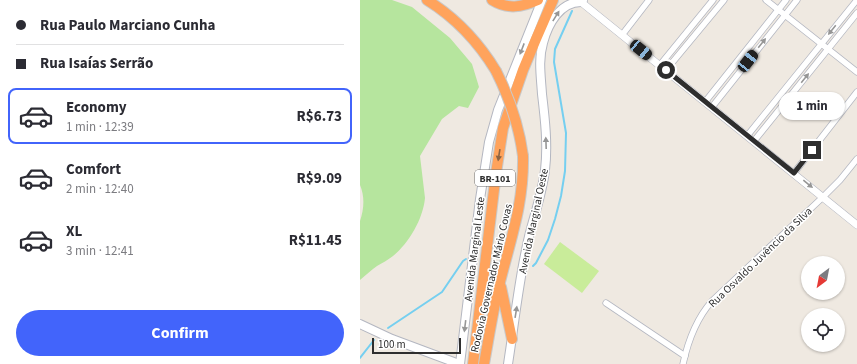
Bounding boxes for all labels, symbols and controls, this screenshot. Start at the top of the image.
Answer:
one-way arrow [552,11,559,22]
text: Rua Paulo Marciano Cunha [40,15,215,36]
one-way arrow [828,25,837,36]
car [628,38,654,62]
one-way arrow [758,38,767,49]
one-way arrow [518,43,524,55]
car [736,48,760,74]
text: Rua Isaías Serrão [40,53,153,74]
route start [657,61,675,79]
one-way arrow [800,72,809,83]
callout: 1 min [779,92,845,120]
text: Economy [66,97,127,118]
text: 1 min [796,97,828,115]
icon: car [18,98,54,134]
text: R$6.73 [297,106,342,127]
text: 1 min · 12:39 [66,118,134,136]
one-way arrow [543,136,549,149]
route end [803,141,821,159]
one-way arrow [496,149,502,161]
text: Comfort [66,159,121,180]
icon: car [18,160,54,196]
street label: Avenida Marginal Oeste [515,167,552,275]
text: R$9.09 [297,168,342,189]
road number: BR-101 [475,170,515,186]
text: 2 min · 12:40 [66,180,134,198]
one-way arrow [802,180,813,189]
street label: Avenida Marginal Leste [461,195,488,302]
street label: Rodovia Governador Mário Covas [467,202,516,354]
street label: Rua Osvaldo Juvêncio da Silva [705,204,815,311]
text: XL [66,221,82,242]
icon: car [18,222,54,258]
text: R$11.45 [289,230,342,251]
text: 3 min · 12:41 [66,242,134,260]
north arrow [801,256,845,300]
map controls [801,256,845,352]
one-way arrow [513,306,519,318]
button: locate [801,308,845,352]
button: Confirm [16,310,344,356]
one-way arrow [461,320,468,332]
scale bar [372,336,461,355]
text: 100 m [378,337,406,352]

